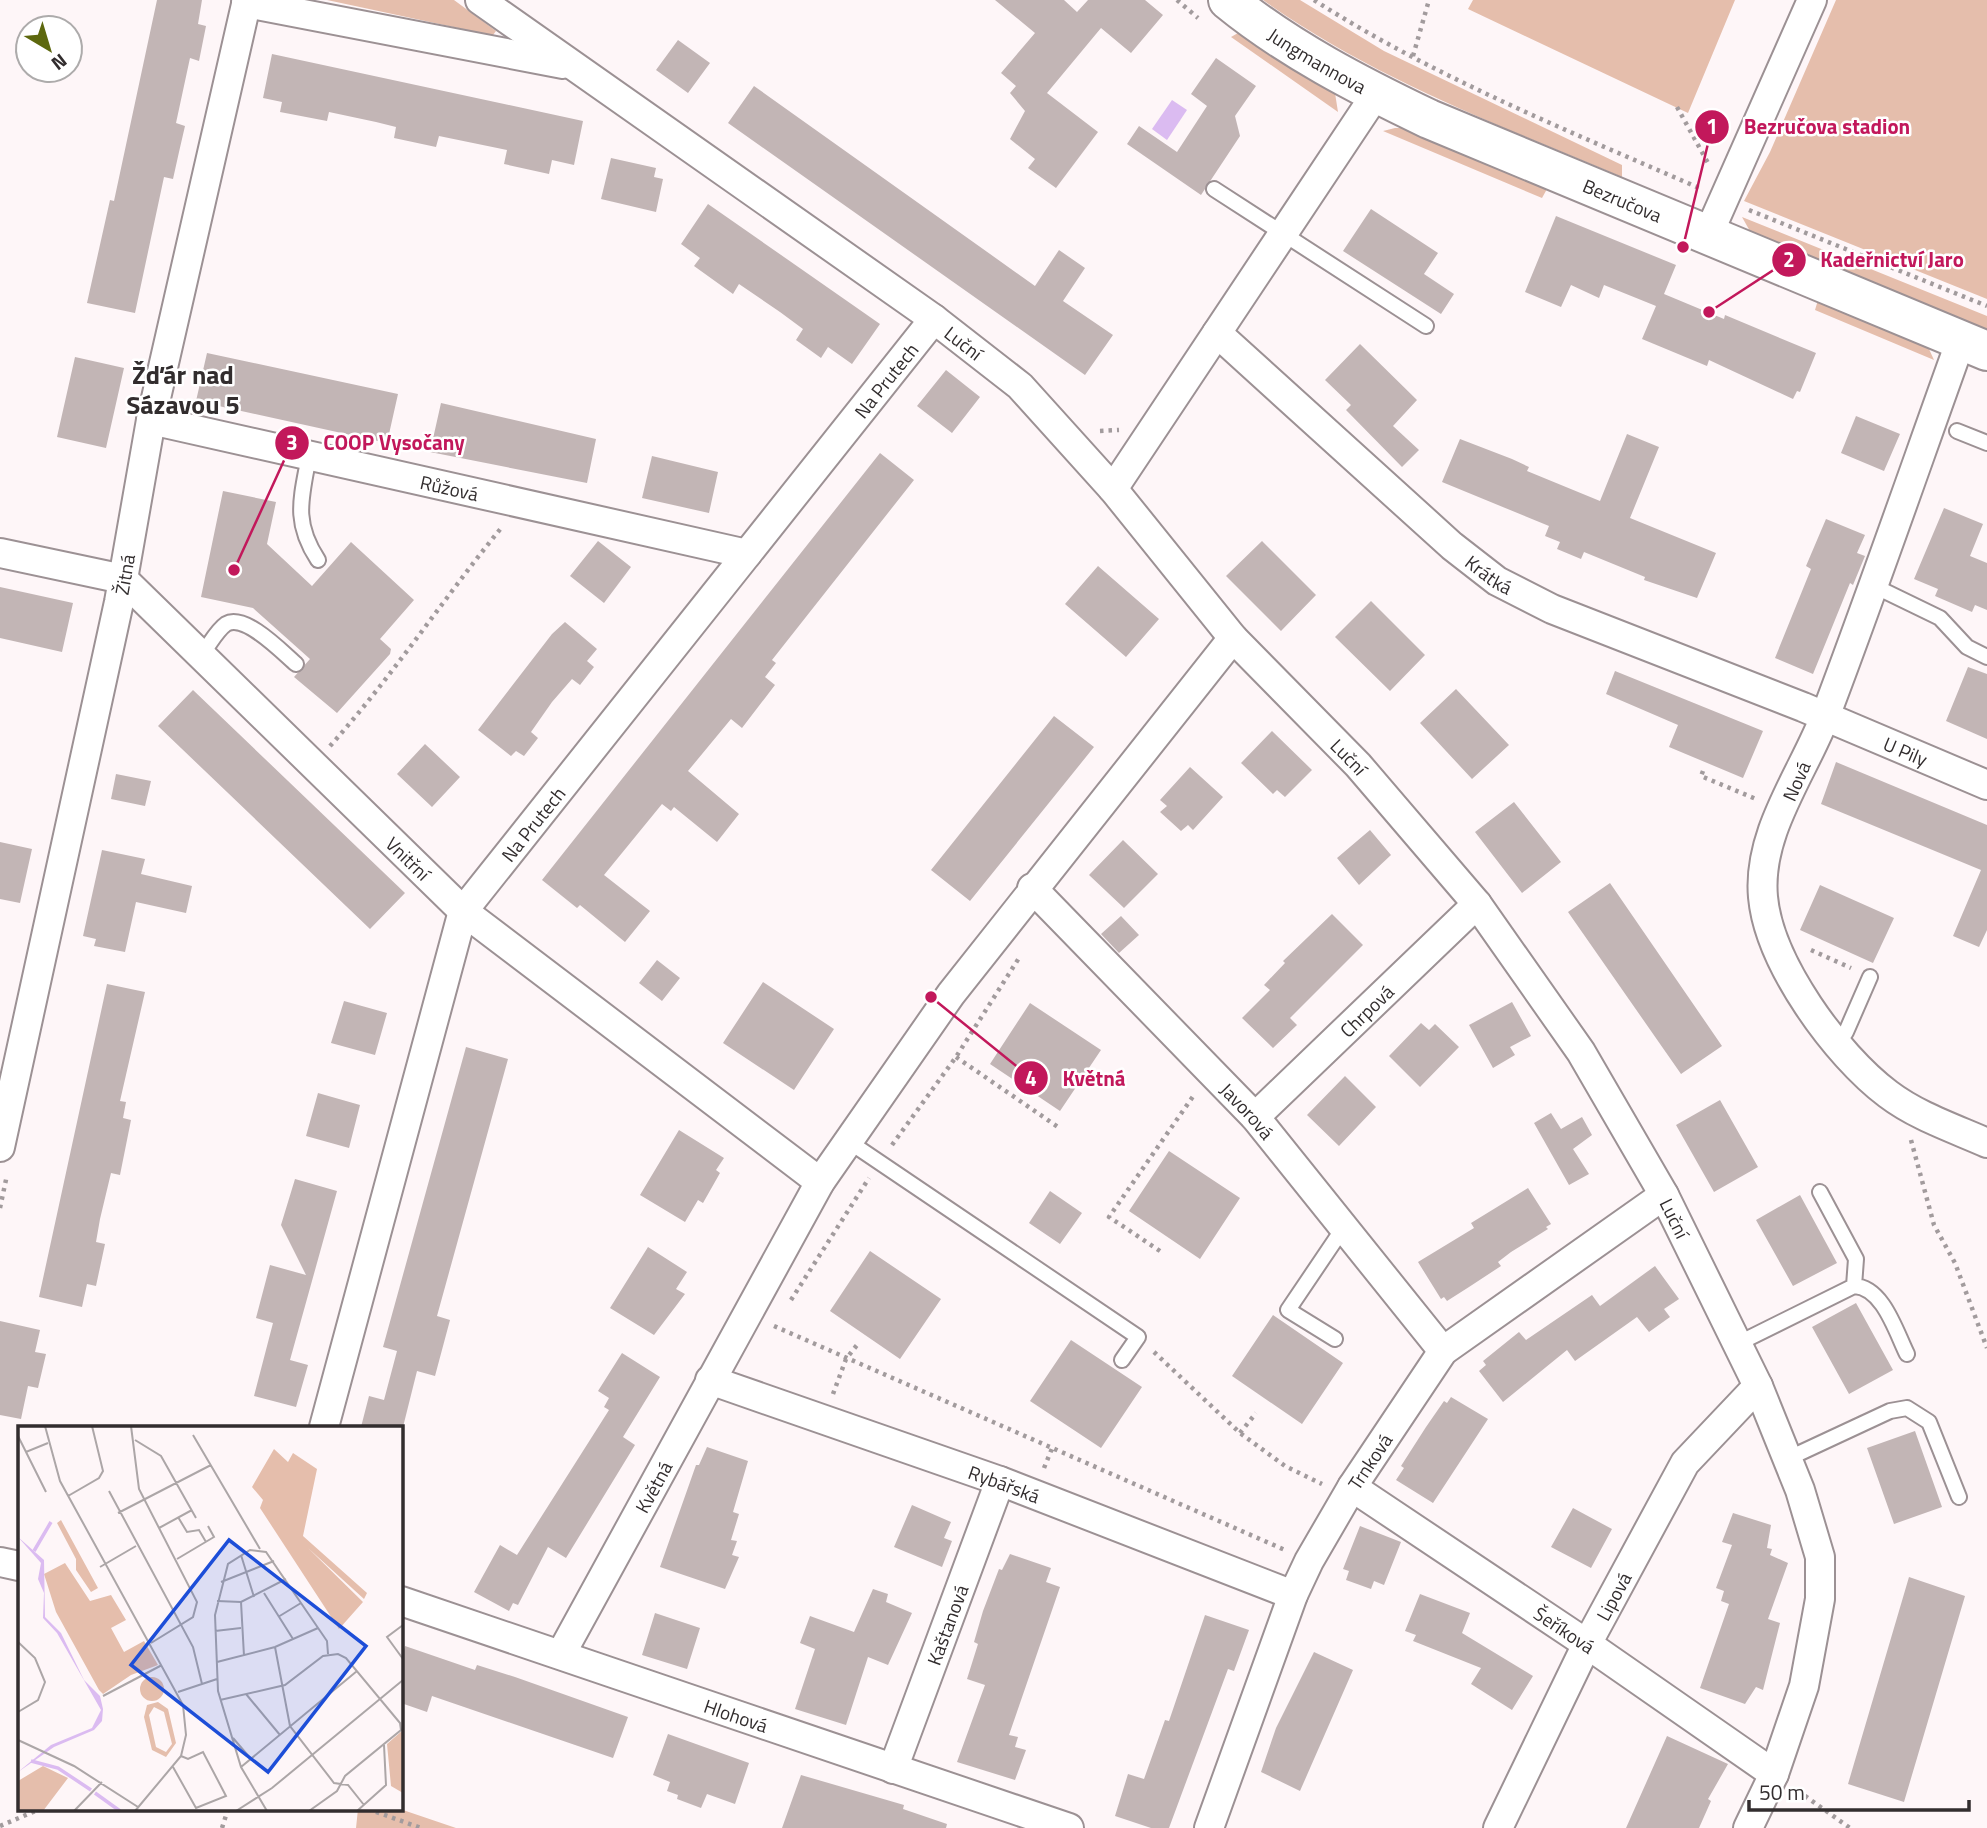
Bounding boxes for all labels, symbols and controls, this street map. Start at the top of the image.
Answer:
north arrow [14,14,84,84]
street label: Jungmannova [1262,20,1372,100]
text: N [46,47,74,78]
callout: Bezručova stadion [1695,106,1924,148]
text: 1 [1706,110,1718,142]
text: Bezručova stadion [1744,110,1910,142]
street label: Bezručova [1579,170,1667,229]
callout: Kadeřnictví Jaro [1771,239,1978,281]
text: 2 [1783,243,1795,275]
text: Kadeřnictví Jaro [1820,243,1964,275]
street label: Luční [939,318,991,368]
street label: Na Prutech [846,336,925,424]
district label: Žďár nad Sázavou 5 [126,355,240,424]
callout: COOP Vysočany [274,422,479,464]
text: 3 [286,426,298,458]
text: COOP Vysočany [323,426,465,458]
street label: Růžová [418,467,482,508]
street label: Krátká [1459,547,1518,601]
street label: Žitná [106,551,142,597]
street label: U Pily [1879,728,1932,773]
street label: Luční [1324,731,1376,782]
street label: Nová [1774,756,1818,806]
street label: Na Prutech [493,780,572,868]
street label: Vnitřní [380,829,439,888]
street label: Chrpová [1332,977,1400,1044]
callout: Květná [1014,1057,1140,1099]
text: 4 [1025,1062,1037,1094]
text: Květná [1062,1062,1126,1094]
street label: Javorová [1214,1075,1282,1146]
street label: Luční [1653,1193,1698,1245]
inset map [18,1426,402,1811]
street label: Trnková [1340,1427,1399,1495]
street label: Květná [627,1455,679,1518]
street label: Rybářská [965,1457,1045,1510]
street label: Lipová [1588,1566,1638,1626]
street label: Kaštanová [918,1580,975,1669]
street label: Šeříková [1528,1598,1602,1660]
street label: Hlohová [700,1691,772,1739]
scale bar [1749,1769,1969,1813]
text: 50 m [1759,1776,1805,1808]

